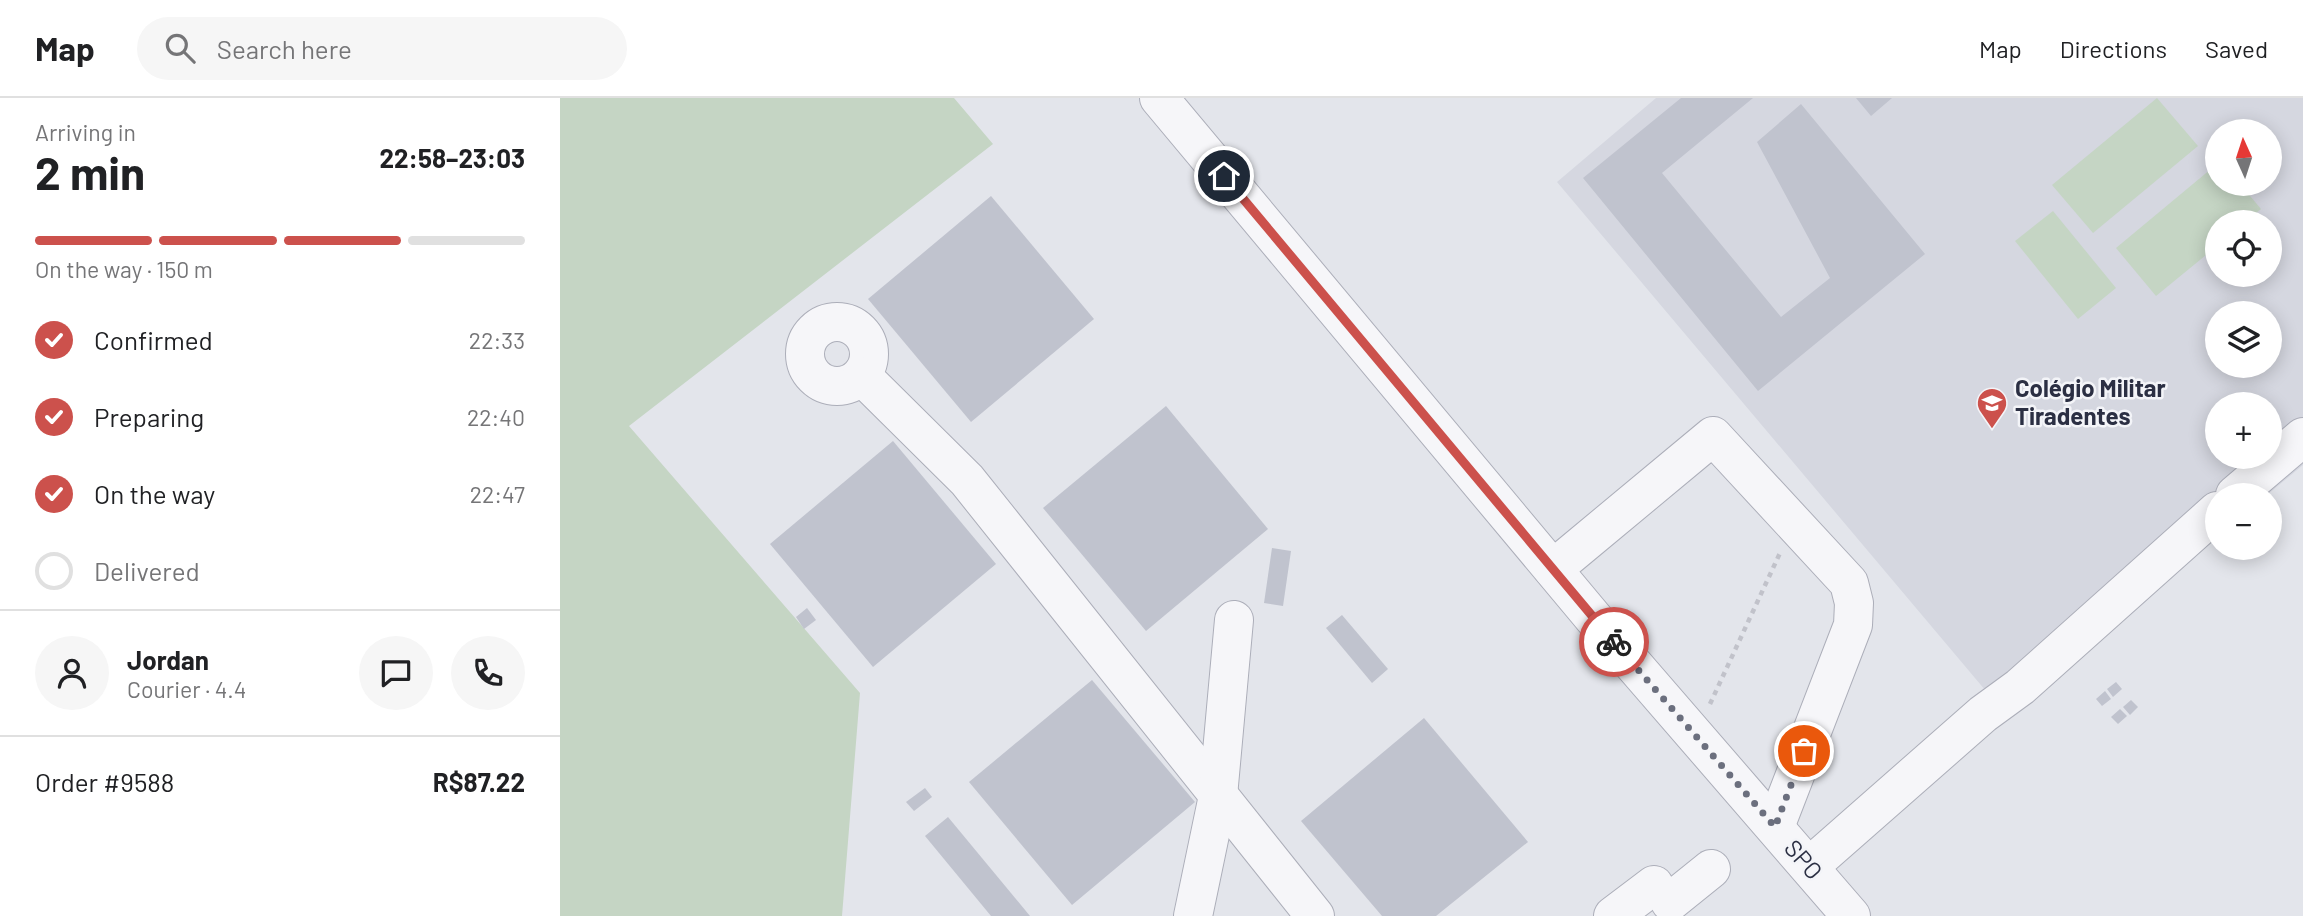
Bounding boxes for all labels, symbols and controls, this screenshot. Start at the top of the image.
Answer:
search box [137,17,627,80]
text: Map [35,28,95,68]
icon: search [161,29,199,67]
text: Search here [217,33,352,64]
text: Map [1979,34,2022,63]
text: Directions [2060,34,2167,63]
text: Saved [2205,34,2268,63]
text: Arriving in [35,118,136,146]
north arrow [2205,119,2282,196]
map controls [2205,119,2282,560]
text: 22:58–23:03 [379,142,525,173]
text: 2 min [35,144,145,199]
pin [1194,146,1254,206]
icon: home [1205,157,1243,195]
button: locate [2205,210,2282,287]
text: On the way · 150 m [35,255,213,283]
button: layers [2205,301,2282,378]
icon: check [35,321,73,359]
text: Confirmed [94,324,213,355]
text: 22:33 [469,326,525,354]
place label: Colégio Militar Tiradentes [2015,373,2166,430]
school or university icon: Colégio Militar Tiradentes [1975,386,2009,430]
button: + [2205,392,2282,469]
icon: check [35,398,73,436]
text: Preparing [94,401,204,432]
text: 22:40 [467,403,525,431]
icon: check [35,475,73,513]
text: On the way [94,478,215,509]
text: 22:47 [470,480,525,508]
button: − [2205,483,2282,560]
text: Delivered [94,555,200,586]
courier [1579,607,1649,677]
icon: bike [1595,623,1633,661]
button: person [35,636,109,710]
button: chat [359,636,433,710]
button: phone [451,636,525,710]
text: Jordan [127,644,209,675]
text: Courier · 4.4 [127,675,246,703]
pin [1774,721,1834,781]
icon: bag [1785,732,1823,770]
text: Order #9588 [35,766,174,797]
text: R$87.22 [433,766,525,797]
street label: SPO [1779,833,1829,885]

